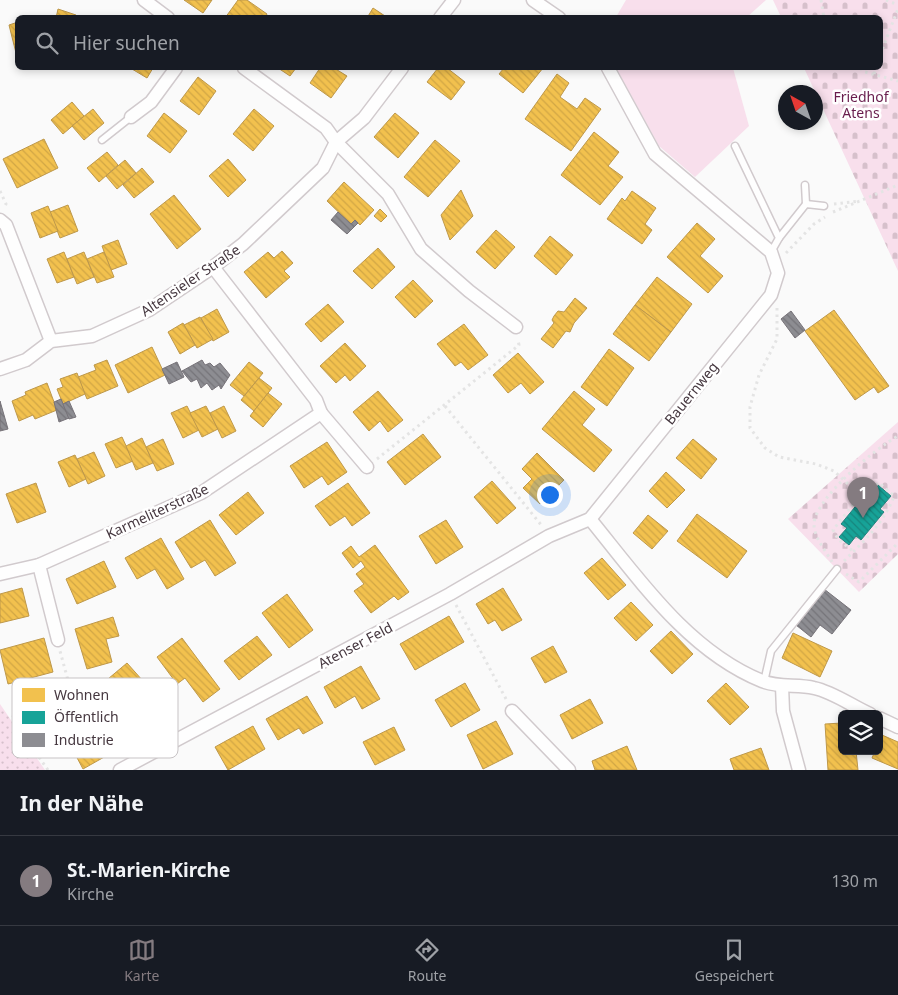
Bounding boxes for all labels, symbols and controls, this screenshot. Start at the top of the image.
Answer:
search box [15,15,883,70]
icon: search [33,29,61,57]
text: Hier suchen [73,30,180,56]
north arrow [778,85,823,130]
park label: Friedhof Atens [833,87,890,122]
street label: Altensieler Straße [137,240,244,320]
street label: Bauernweg [660,358,722,428]
pin: 1 [847,477,879,518]
street label: Karmeliterstraße [103,479,211,543]
your location [537,482,563,508]
street label: Atenser Feld [314,617,396,673]
legend [12,678,178,758]
text: Wohnen [54,685,109,704]
text: Öffentlich [54,707,119,726]
map controls [838,710,883,755]
button: layers [838,710,883,755]
text: Industrie [54,730,114,749]
text: In der Nähe [20,789,144,817]
text: St.-Marien-Kirche [67,857,230,883]
text: 1 [31,870,41,892]
text: 130 m [831,870,878,892]
text: Kirche [67,883,114,905]
tab: Karte [124,936,159,985]
tab: Route [408,936,446,985]
tab: Gespeichert [695,936,774,985]

